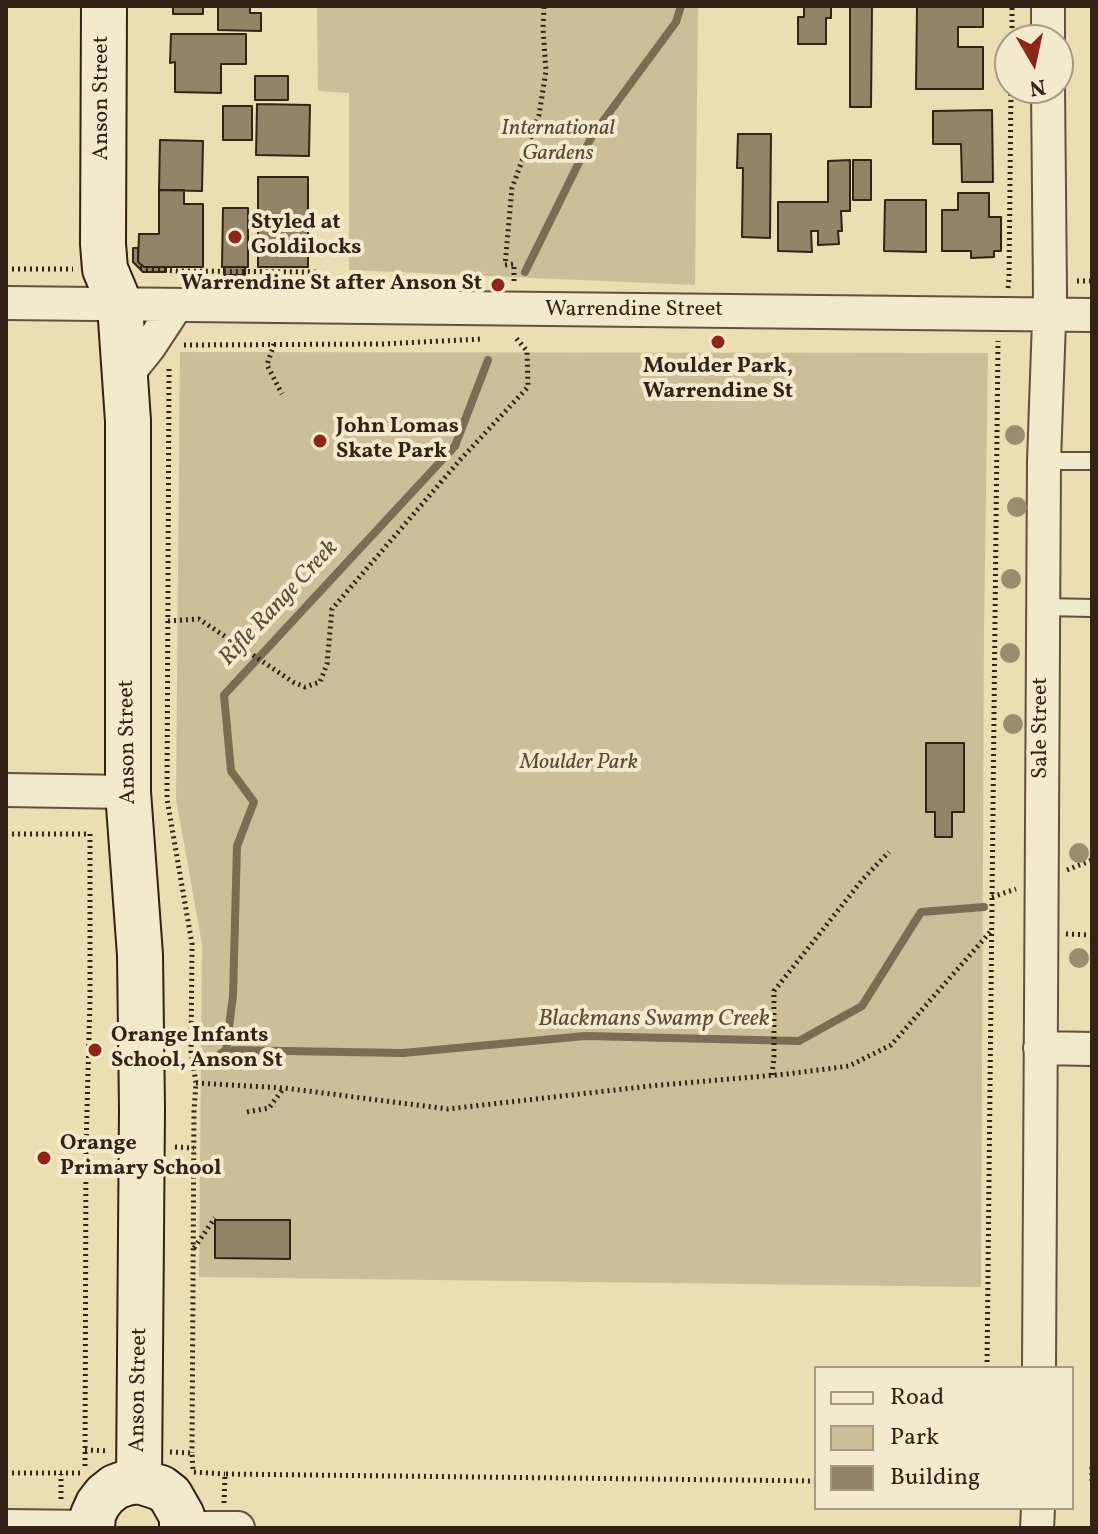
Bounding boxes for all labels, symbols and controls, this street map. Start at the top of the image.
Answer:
north arrow [994,24,1074,104]
street label: Anson Street [90,36,116,160]
text: N [1027,70,1048,103]
park label: International Gardens [501,117,615,168]
place label: Styled at Goldilocks [251,211,361,262]
marker: Styled at Goldilocks [226,228,244,246]
place label: Warrendine St after Anson St [181,272,482,298]
marker: Warrendine St after Anson St [489,276,507,294]
street label: Warrendine Street [545,298,723,324]
marker: Moulder Park, Warrendine St [709,333,727,351]
place label: Moulder Park, Warrendine St [643,355,793,406]
place label: John Lomas Skate Park [336,415,459,466]
marker: John Lomas Skate Park [311,432,329,450]
water label: Rifle Range Creek [214,535,346,673]
street label: Sale Street [1029,677,1055,779]
street label: Anson Street [115,679,143,805]
park label: Moulder Park [520,751,638,777]
water label: Blackmans Swamp Creek [538,1007,770,1035]
place label: Orange Infants School, Anson St [111,1024,283,1076]
marker: Orange Infants School, Anson St [86,1041,104,1059]
place label: Orange Primary School [60,1132,222,1184]
marker: Orange Primary School [35,1149,53,1167]
street label: Anson Street [126,1327,154,1453]
legend [814,1366,1074,1510]
text: Road [890,1381,944,1415]
text: Park [890,1421,939,1455]
text: Building [890,1461,980,1495]

